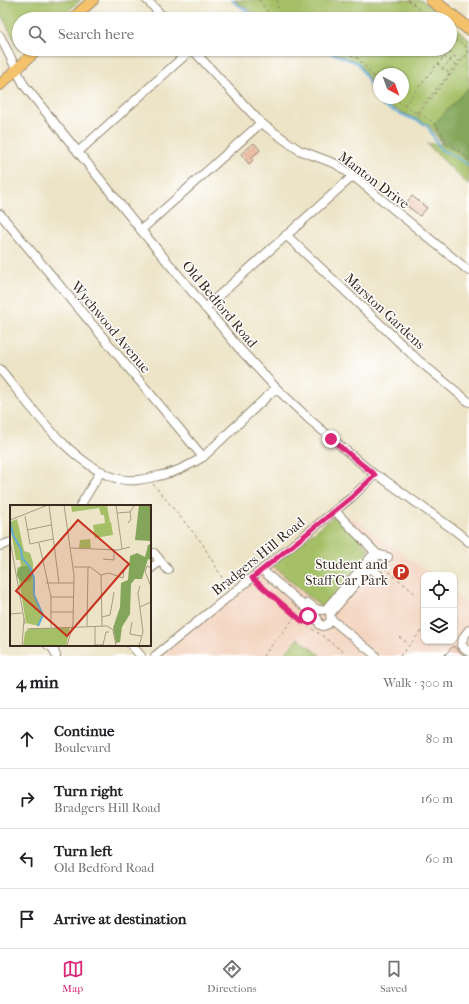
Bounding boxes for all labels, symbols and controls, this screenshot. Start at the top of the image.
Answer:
search box [12,12,457,56]
icon: search [26,23,48,45]
text: Search here [58,25,134,43]
north arrow [373,68,409,104]
street label: Manton Drive [335,148,413,213]
street label: Old Bedford Road [178,257,261,351]
street label: Marston Gardens [341,270,428,353]
street label: Wychwood Avenue [67,277,154,377]
route end [322,430,340,448]
inset map [10,505,151,646]
street label: Bradgers Hill Road [208,513,309,599]
place label: Student and Staff Car Park [305,556,389,589]
parking icon: Student and Staff Car Park [391,562,411,582]
map controls [421,572,457,644]
button: locate [421,572,457,608]
route start [299,607,317,625]
button: layers [421,608,457,644]
text: 4 min [16,672,59,692]
text: Walk · 300 m [383,675,453,690]
text: Continue [54,722,114,740]
icon: ahead [16,728,38,750]
text: 80 m [426,731,453,746]
text: Boulevard [54,740,111,755]
text: Turn right [54,782,123,800]
icon: right [16,788,38,810]
text: 160 m [421,791,453,806]
text: Bradgers Hill Road [54,800,161,815]
text: Turn left [54,842,112,860]
icon: left [16,848,38,870]
text: 60 m [425,851,453,866]
text: Old Bedford Road [54,860,154,875]
icon: arrive [16,908,38,930]
text: Arrive at destination [54,910,186,928]
tab: Map [62,958,84,995]
tab: Directions [207,958,257,995]
tab: Saved [380,958,407,995]

